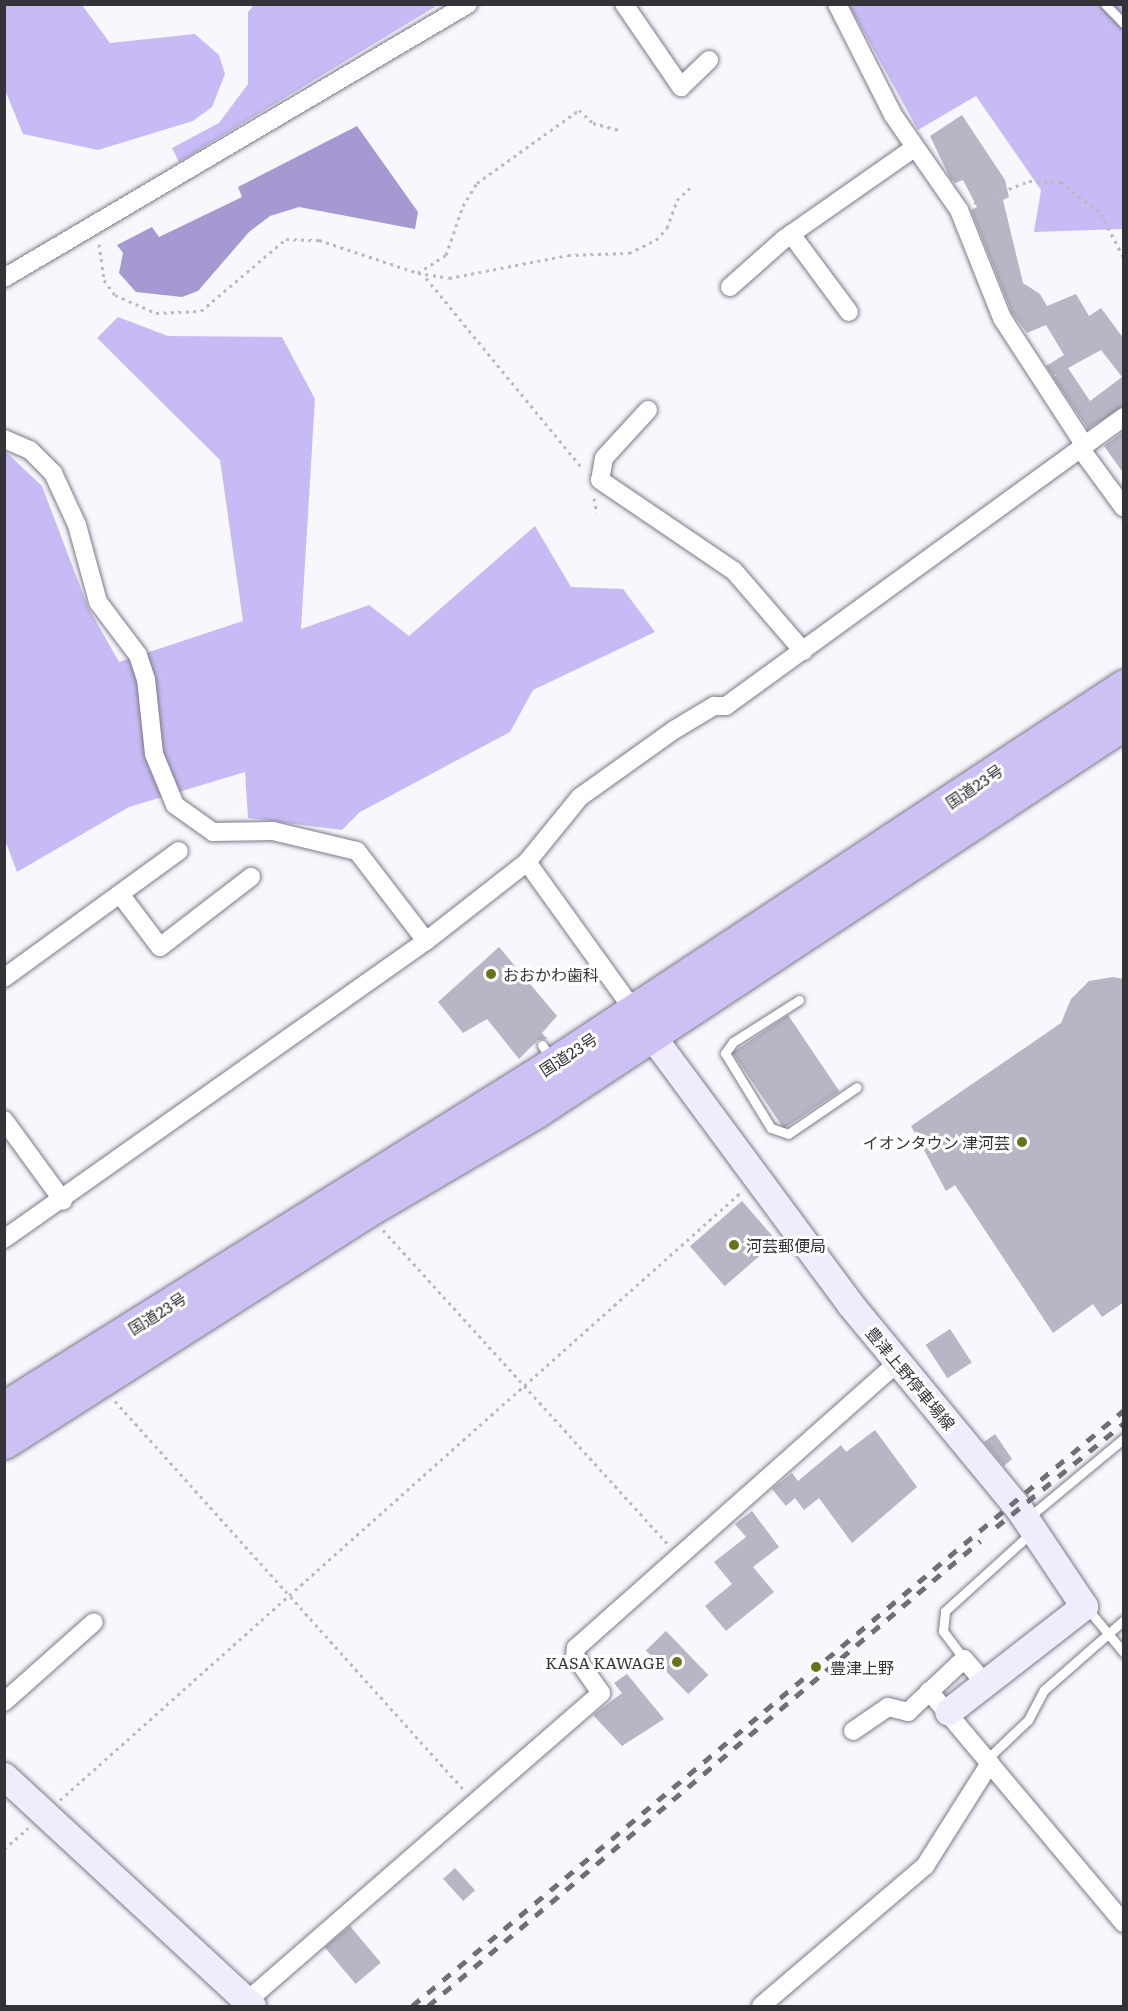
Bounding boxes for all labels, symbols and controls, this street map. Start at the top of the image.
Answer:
street label: 国道23号 [942,760,1006,812]
place label: おおかわ歯科 [503,964,599,984]
marker: おおかわ歯科 [484,967,498,981]
street label: 国道23号 [536,1028,600,1080]
place label: イオンタウン 津河芸 [863,1132,1010,1152]
marker: イオンタウン 津河芸 [1015,1135,1029,1149]
place label: 河芸郵便局 [746,1235,826,1255]
marker: 河芸郵便局 [727,1238,741,1252]
street label: 国道23号 [124,1288,190,1338]
street label: 豊津上野停車場線 [863,1323,959,1433]
place label: KASA KAWAGE [545,1652,665,1672]
marker: KASA KAWAGE [670,1655,684,1669]
place label: 豊津上野 [830,1657,894,1677]
marker: 豊津上野 [807,1658,825,1676]

